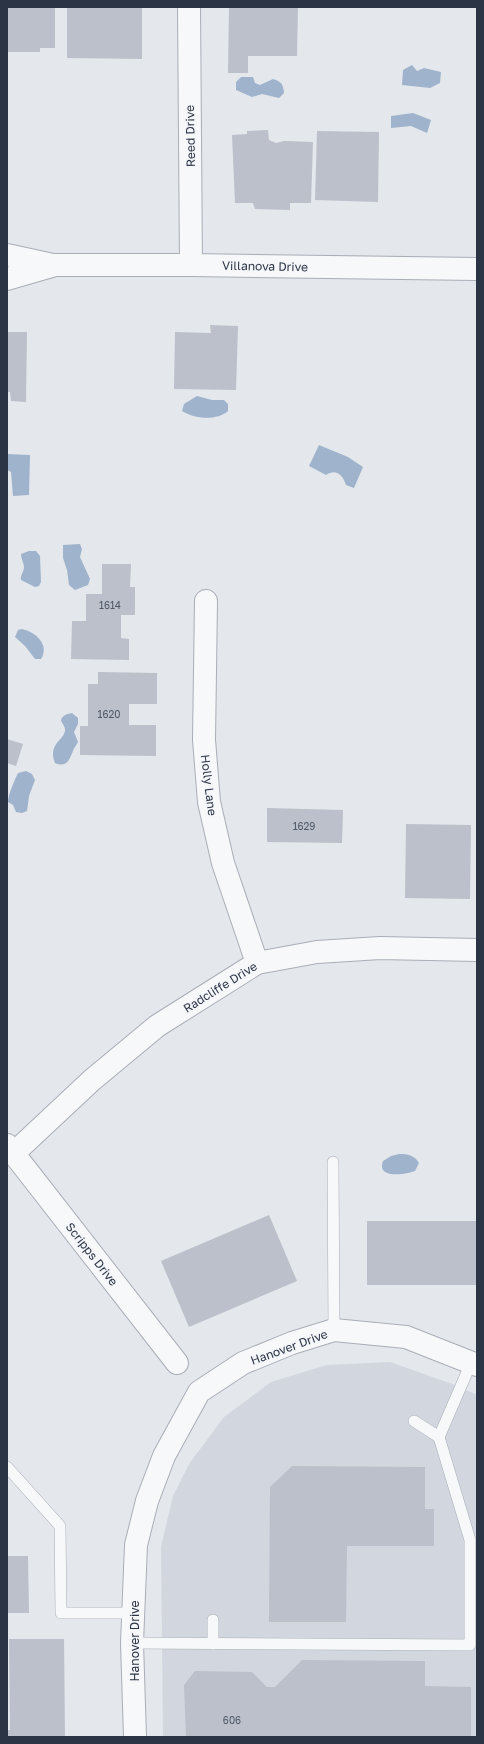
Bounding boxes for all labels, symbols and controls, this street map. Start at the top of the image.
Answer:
street label: Reed Drive [182,105,198,167]
street label: Villanova Drive [222,258,308,274]
house number: 1614 [99,599,121,611]
house number: 1620 [98,708,120,720]
street label: Holly Lane [198,754,220,817]
house number: 1629 [293,820,315,832]
street label: Radcliffe Drive [180,958,260,1016]
street label: Scripps Drive [63,1219,121,1289]
street label: Hanover Drive [248,1326,330,1368]
street label: Hanover Drive [127,1600,142,1682]
house number: 606 [223,1714,241,1726]

